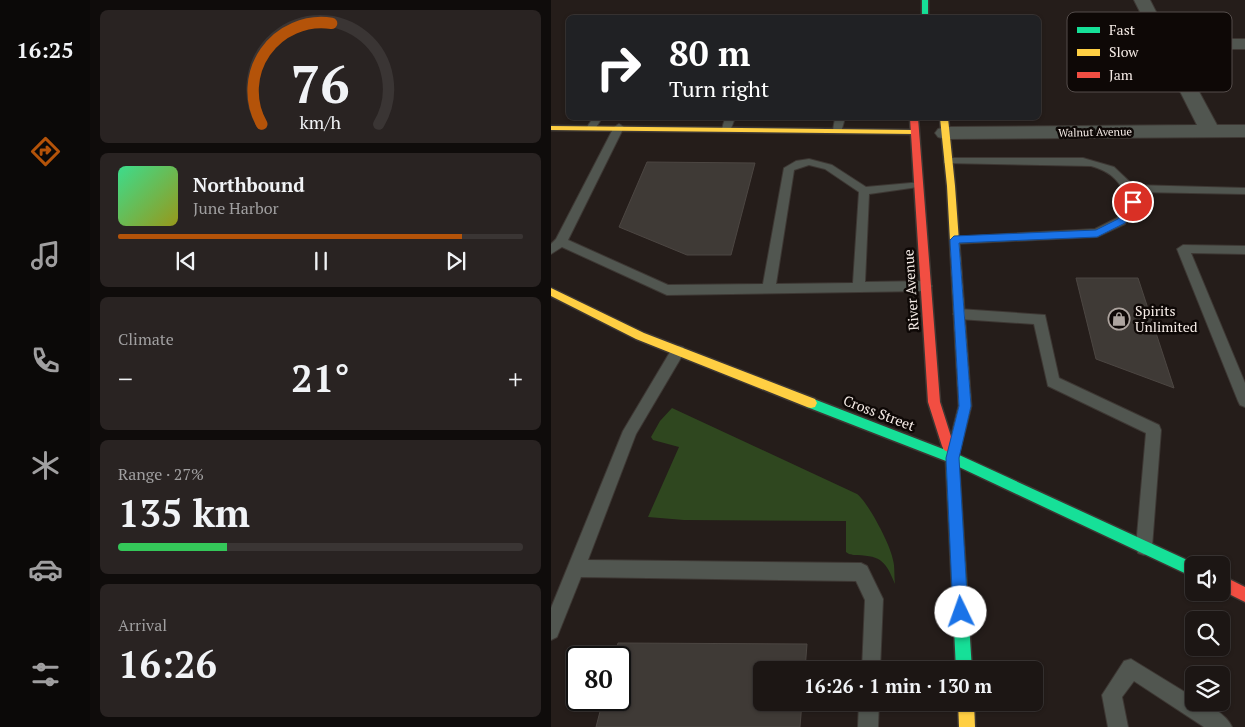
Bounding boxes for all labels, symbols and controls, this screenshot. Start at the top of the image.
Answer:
legend [1067,12,1232,92]
text: Fast [1109,20,1136,39]
text: 80 m [669,30,750,76]
text: 16:25 [16,35,74,64]
icon: right [586,35,651,100]
text: Slow [1109,42,1139,61]
text: 76 [291,49,350,118]
text: Jam [1109,65,1133,84]
text: Turn right [669,74,769,103]
text: km/h [300,110,342,134]
street label: Walnut Avenue [1058,124,1132,140]
icon: directions [28,134,63,169]
text: Northbound [193,172,305,197]
pin [1112,181,1154,223]
icon: arrive [1119,188,1147,216]
text: June Harbor [193,197,279,219]
icon: music [28,238,63,273]
icon: previous [172,247,200,275]
icon: pause [307,247,335,275]
icon: next [442,247,470,275]
street label: River Avenue [898,249,923,331]
place label: Spirits Unlimited [1135,301,1198,336]
shop icon: Spirits Unlimited [1107,307,1131,331]
text: Climate [118,328,174,350]
icon: phone [28,343,63,378]
text: 21° [291,353,350,403]
text: − [118,360,133,397]
text: + [508,360,523,397]
street label: Cross Street [841,390,918,435]
icon: climate [28,448,63,483]
text: Range · 27% [118,463,204,485]
text: 135 km [118,488,250,538]
icon: car [28,552,63,587]
map controls [1185,556,1230,711]
button: sound [1185,556,1230,601]
position arrow [934,585,986,637]
button: search [1185,611,1230,656]
text: Arrival [118,614,167,636]
text: 16:26 [118,639,217,689]
speed limit sign: 80 [566,646,631,711]
icon: filters [28,657,63,692]
button: layers [1185,666,1230,711]
text: 16:26 · 1 min · 130 m [804,673,992,698]

